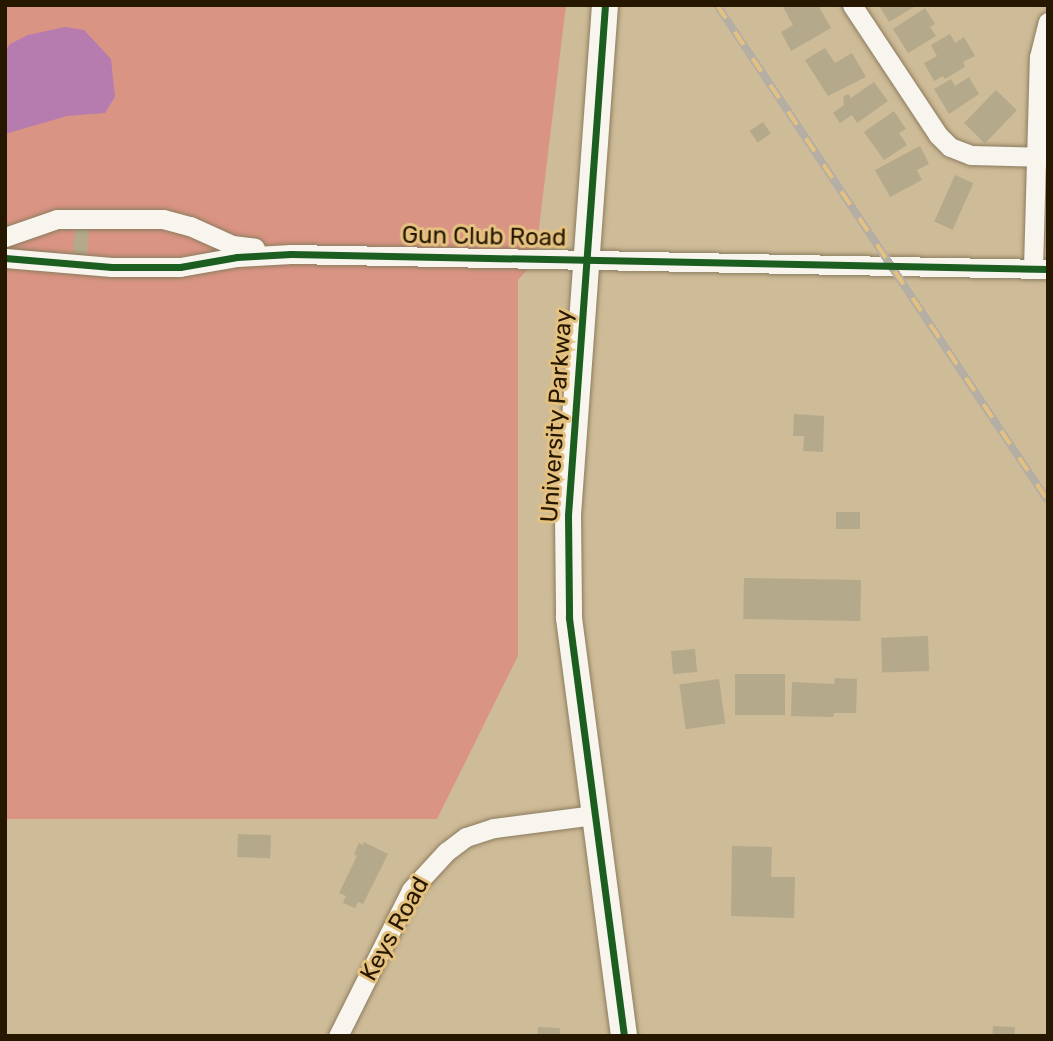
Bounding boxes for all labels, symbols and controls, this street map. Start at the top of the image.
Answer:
street label: Gun Club Road [402,221,566,253]
street label: University Parkway [535,308,579,524]
street label: Keys Road [355,872,435,986]

